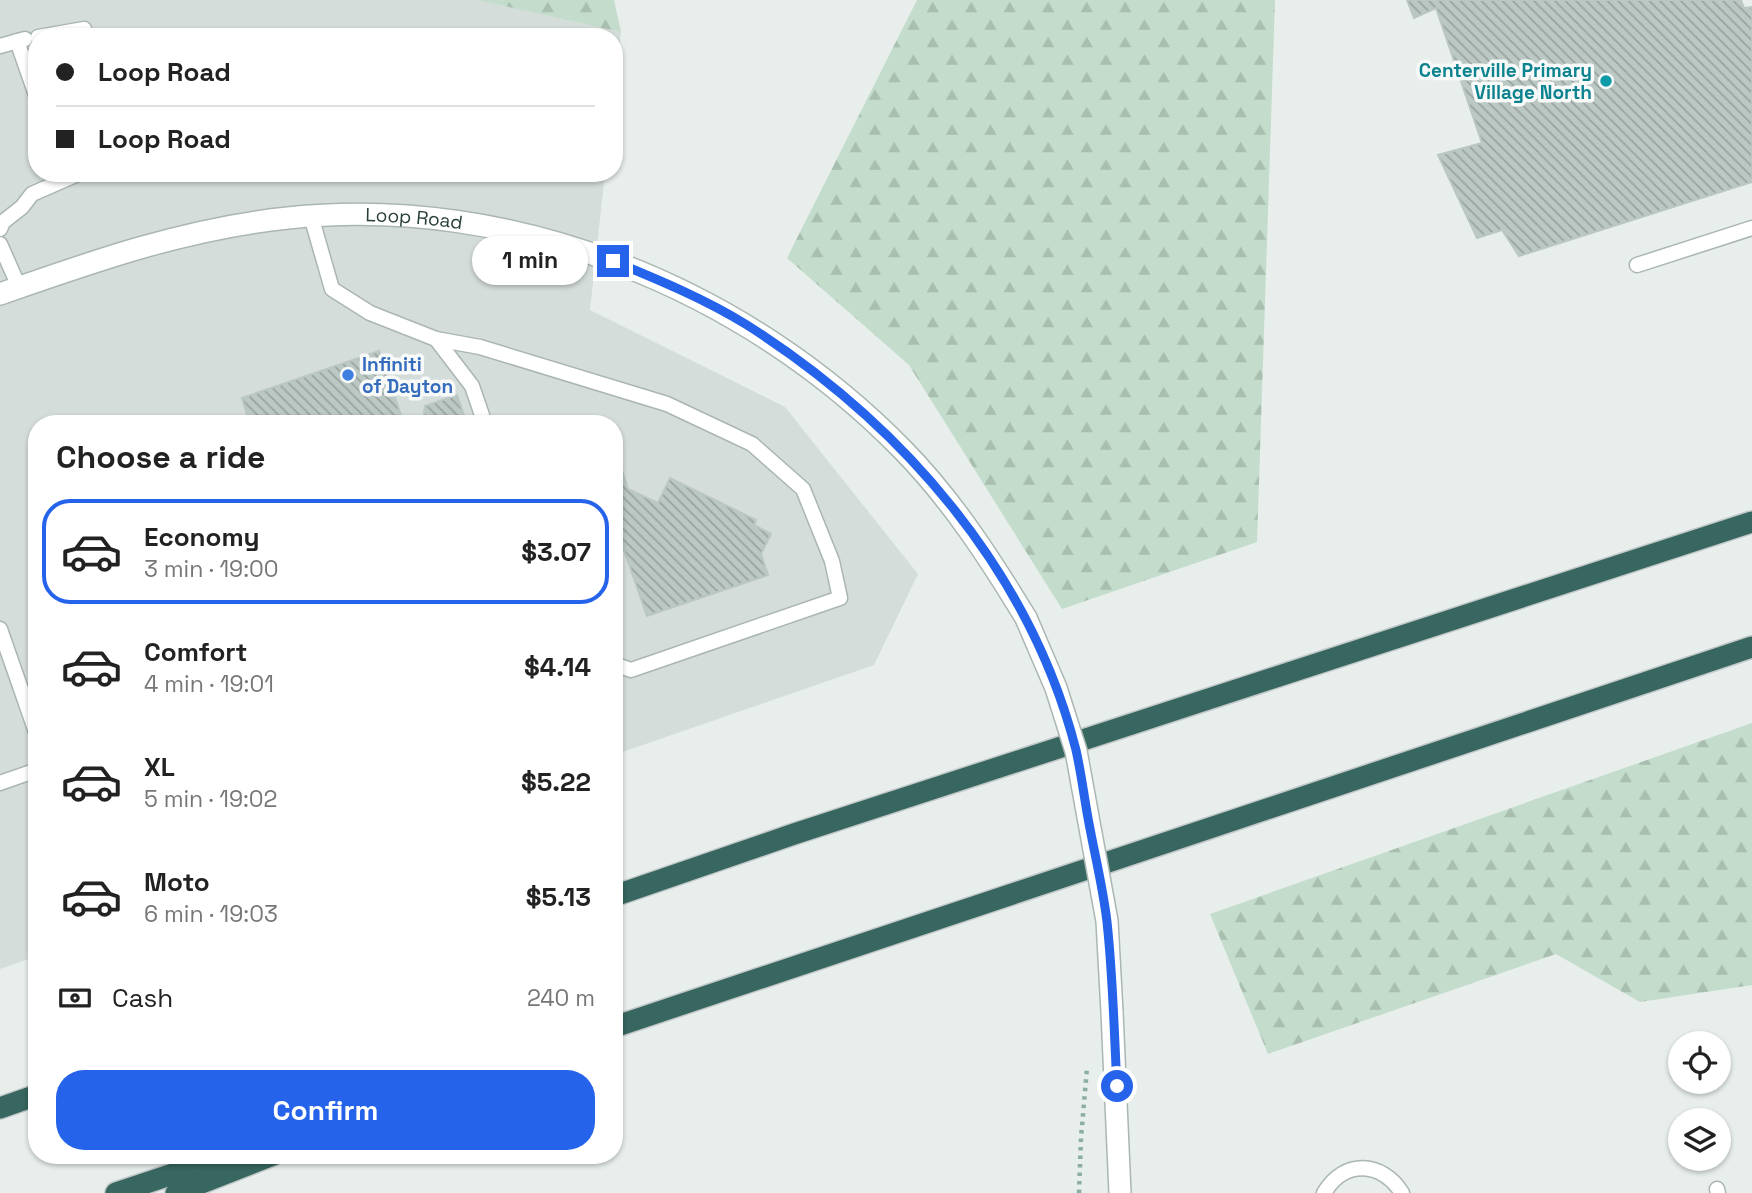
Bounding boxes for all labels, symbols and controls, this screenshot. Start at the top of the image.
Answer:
text: Loop Road [98,55,231,89]
place label: Centerville Primary Village North [1419,58,1592,105]
marker: Centerville Primary Village North [1598,73,1614,89]
text: Loop Road [98,122,231,156]
street label: Loop Road [365,202,464,235]
callout: 1 min [473,236,588,286]
text: 1 min [502,245,558,275]
route end [597,245,629,277]
place label: Infiniti of Dayton [362,352,453,399]
marker: Infiniti of Dayton [340,367,356,383]
text: Choose a ride [56,437,266,477]
icon: car [60,520,123,583]
text: Economy [144,520,260,554]
text: $3.07 [521,535,591,569]
text: 3 min · 19:00 [144,554,278,584]
icon: car [60,635,123,698]
text: Comfort [144,635,247,669]
text: $4.14 [524,650,591,684]
text: 4 min · 19:01 [144,669,274,699]
icon: car [60,750,123,813]
text: XL [144,750,175,784]
text: $5.22 [521,765,591,799]
text: 5 min · 19:02 [144,784,277,814]
icon: car [60,865,123,928]
text: Moto [144,865,210,899]
text: $5.13 [526,880,591,914]
text: 6 min · 19:03 [144,899,278,929]
icon: cash [56,979,94,1017]
text: Cash [112,981,173,1015]
text: 240 m [527,983,595,1013]
map controls [1668,1031,1731,1171]
button: locate [1668,1031,1731,1094]
button: Confirm [56,1070,595,1150]
route start [1101,1070,1133,1102]
button: layers [1668,1108,1731,1171]

